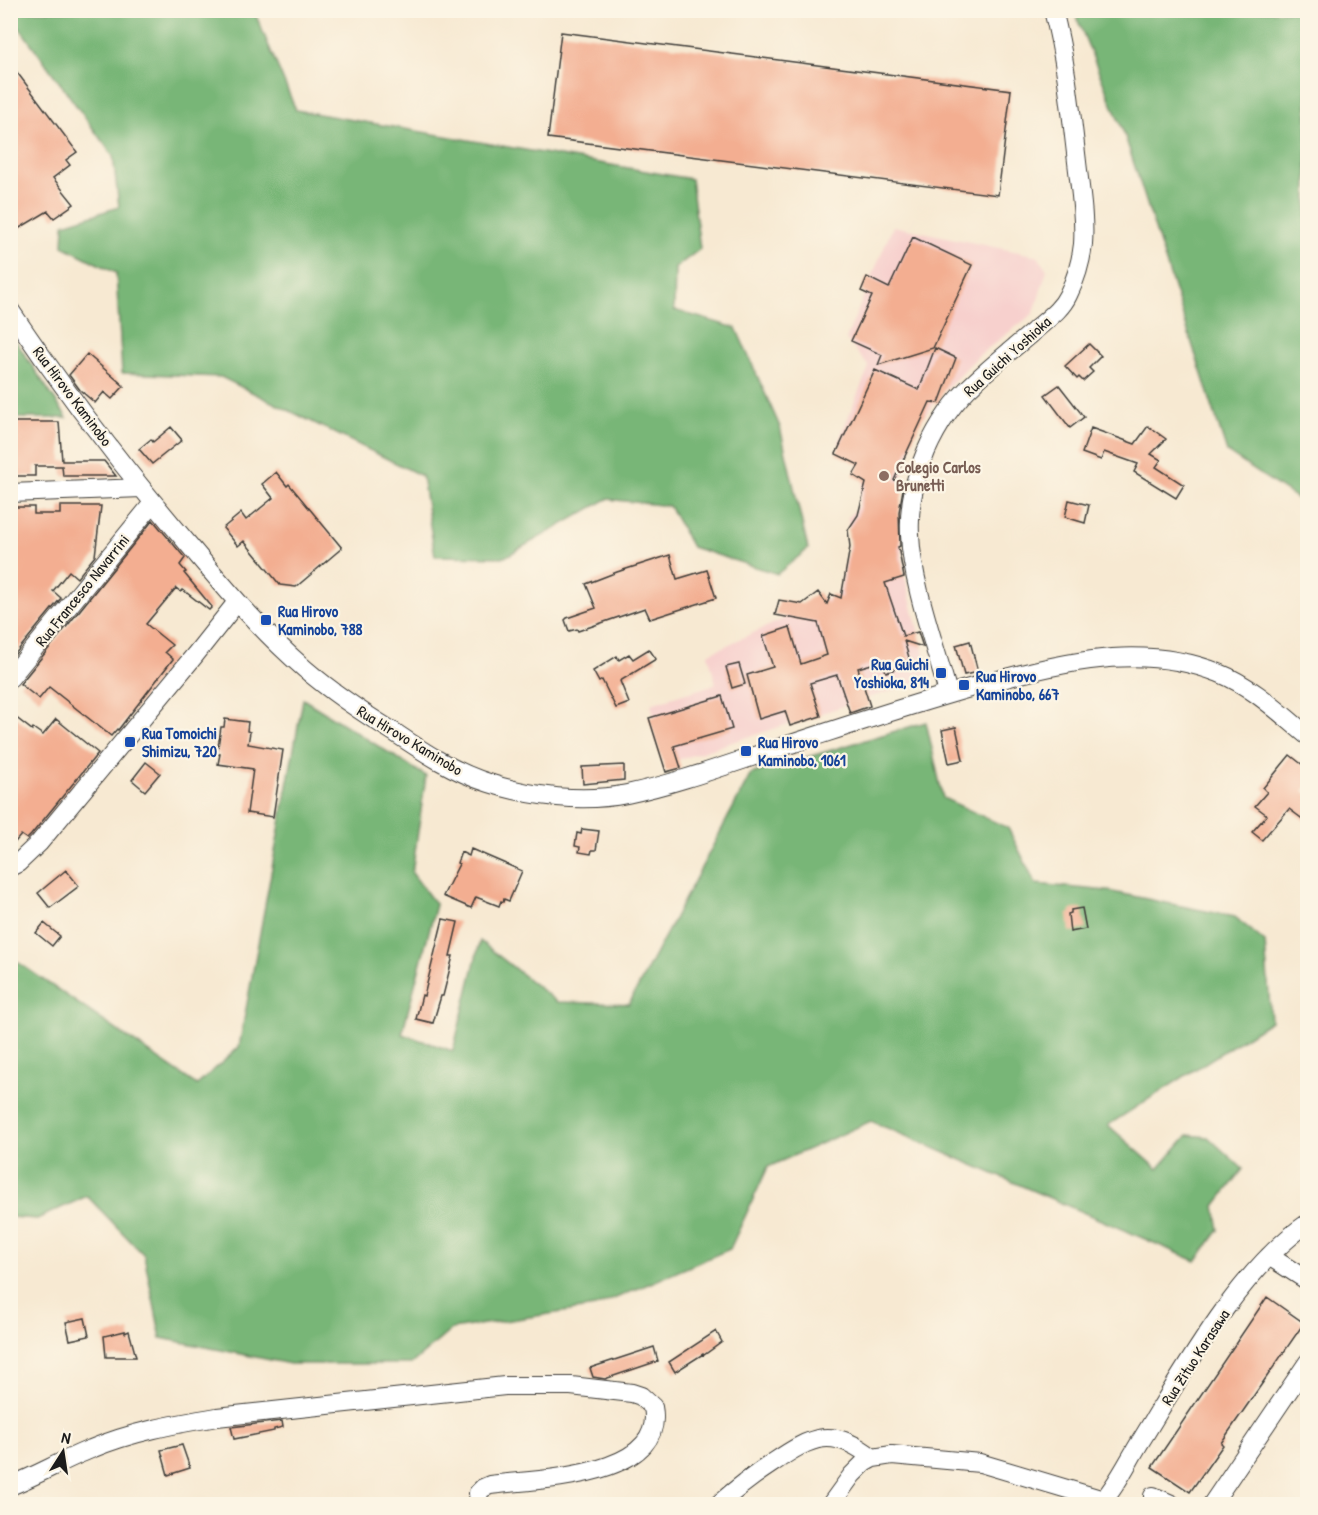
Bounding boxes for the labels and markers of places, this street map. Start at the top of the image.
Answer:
place label: Colegio Carlos Brunetti [896,456,982,496]
marker: Colegio Carlos Brunetti [877,469,891,483]
place label: Rua Hirovo Kaminobo, 788 [278,600,363,640]
marker: Rua Hirovo Kaminobo, 788 [259,613,273,627]
place label: Rua Guichi Yoshioka, 814 [854,653,929,693]
place label: Rua Hirovo Kaminobo, 667 [976,665,1060,705]
marker: Rua Guichi Yoshioka, 814 [934,666,948,680]
marker: Rua Hirovo Kaminobo, 667 [957,678,971,692]
place label: Rua Tomoichi Shimizu, 720 [142,722,217,762]
place label: Rua Hirovo Kaminobo, 1061 [758,731,846,771]
marker: Rua Tomoichi Shimizu, 720 [123,735,137,749]
marker: Rua Hirovo Kaminobo, 1061 [739,744,753,758]

